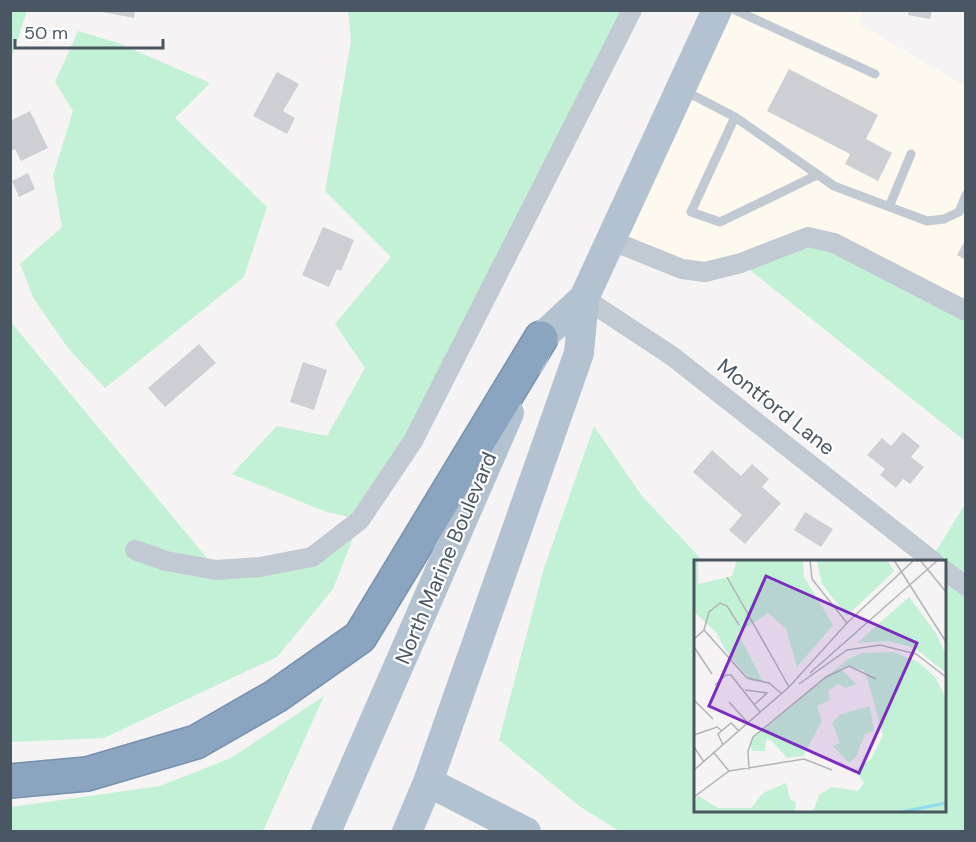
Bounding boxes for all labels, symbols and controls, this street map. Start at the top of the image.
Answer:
scale bar [15,12,164,50]
text: 50 m [24,21,68,45]
street label: Montford Lane [711,352,841,462]
street label: North Marine Boulevard [389,448,503,668]
inset map [694,560,946,812]

